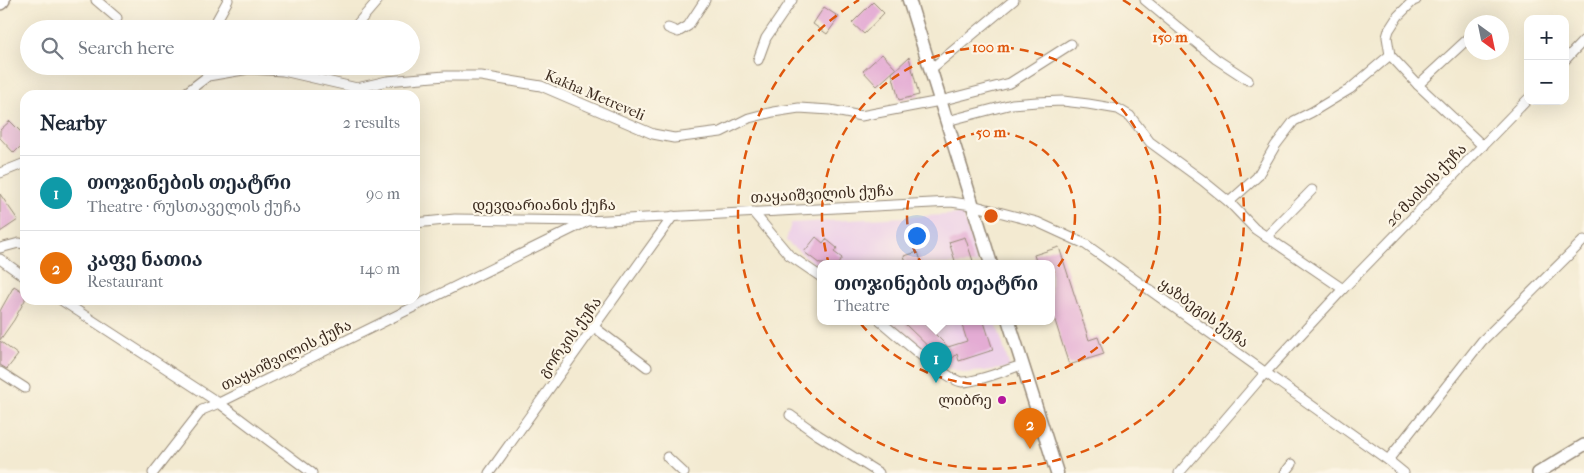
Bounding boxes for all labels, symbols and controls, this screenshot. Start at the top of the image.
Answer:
north arrow [1464,15,1509,60]
map controls [1524,15,1569,105]
button: + [1524,15,1569,60]
search box [20,20,420,75]
text: 150 m [1152,28,1188,46]
icon: search [38,34,66,62]
text: Search here [78,37,174,59]
text: 100 m [972,38,1010,56]
button: − [1524,60,1569,105]
street label: Kakha Metreveli [542,66,648,124]
text: Nearby [40,111,106,135]
text: 2 results [343,113,400,132]
text: 50 m [976,123,1007,141]
street label: 26 მაისის ქუჩა [1382,140,1470,230]
text: თოჯინების თეატრი [87,172,291,194]
street label: თაყაიშვილის ქუჩა [750,181,894,207]
text: 1 [53,184,59,203]
text: 90 m [366,184,400,203]
street label: დევდარიანის ქუჩა [472,196,616,214]
text: Theatre · რუსთაველის ქუჩა [87,197,301,216]
centre of rings [982,207,1000,225]
your location [904,223,930,249]
text: კაფე ნათია [87,249,203,271]
text: 2 [52,259,60,278]
text: 140 m [359,259,400,278]
popup [817,260,1055,325]
text: Restaurant [87,272,163,291]
text: თოჯინების თეატრი [834,273,1038,295]
street label: ყაზბეგის ქუჩა [1156,274,1252,352]
street label: გორკის ქუჩა [535,293,605,381]
text: Theatre [834,296,890,315]
street label: თაყაიშვილის ქუჩა [218,316,354,394]
pin: 1 [920,342,952,383]
place label: ლიბრე [938,391,992,409]
marker: ლიბრე [996,394,1008,406]
pin: 2 [1014,408,1046,449]

